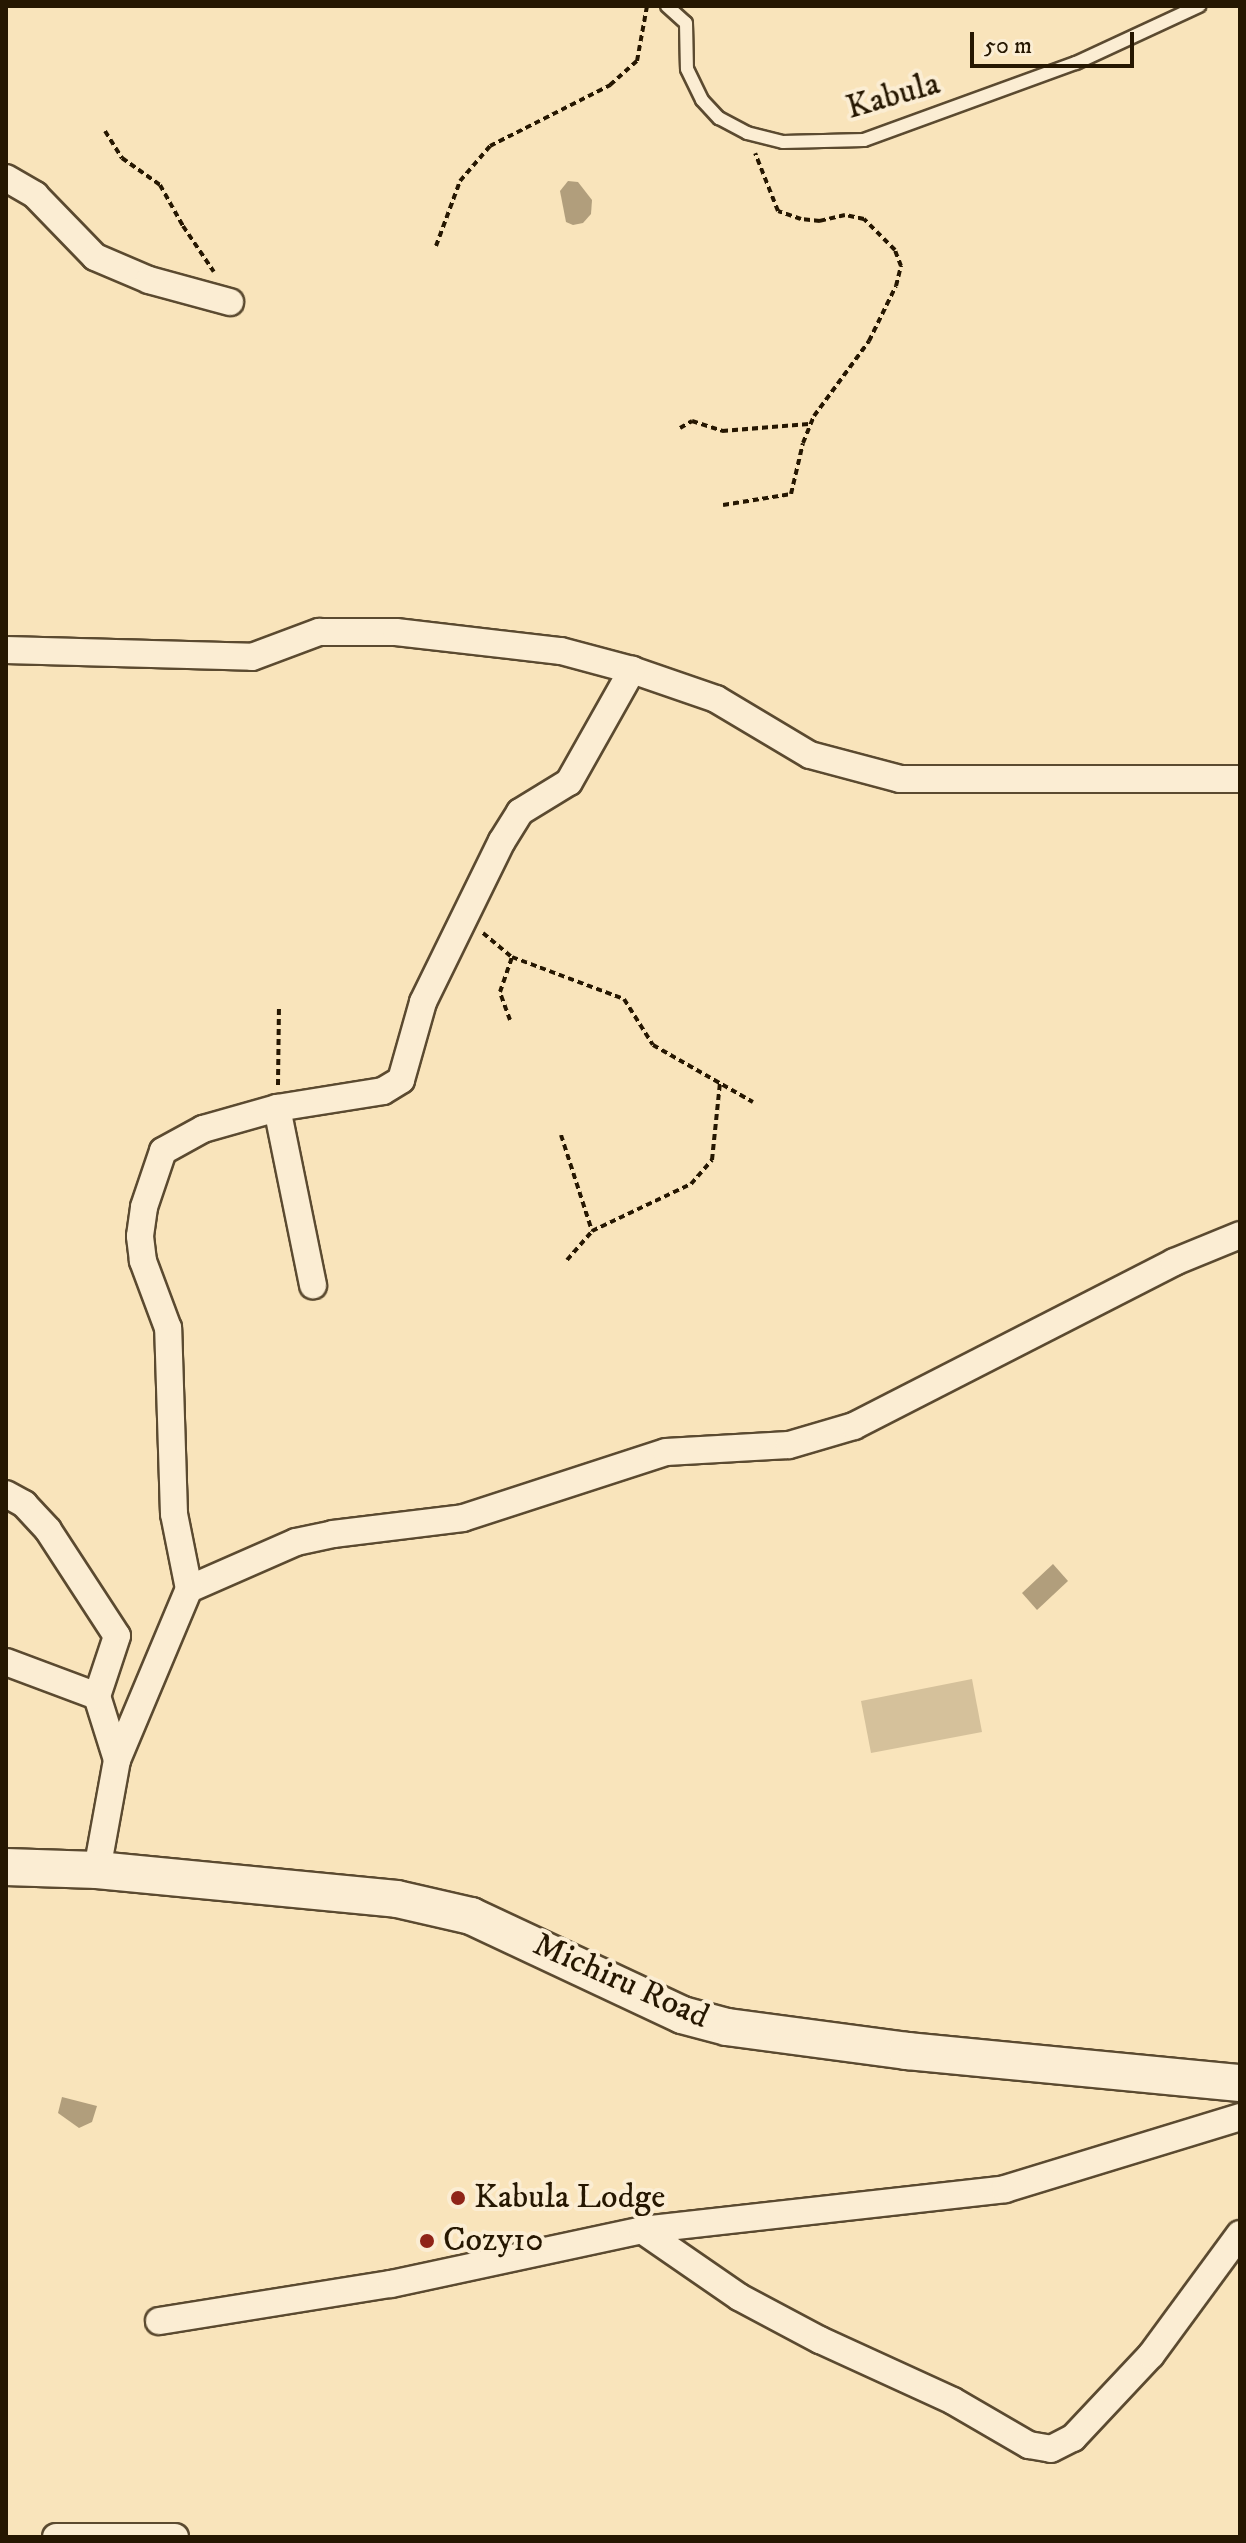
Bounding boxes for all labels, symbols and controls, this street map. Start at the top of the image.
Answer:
scale bar [974,16,1138,66]
text: 50 m [984,31,1032,61]
street label: Kabula [842,63,944,129]
street label: Michiru Road [527,1924,715,2038]
place label: Kabula Lodge [474,2178,665,2218]
marker: Kabula Lodge [449,2189,467,2207]
place label: Cozy10 [443,2221,544,2261]
marker: Cozy10 [418,2232,436,2250]

